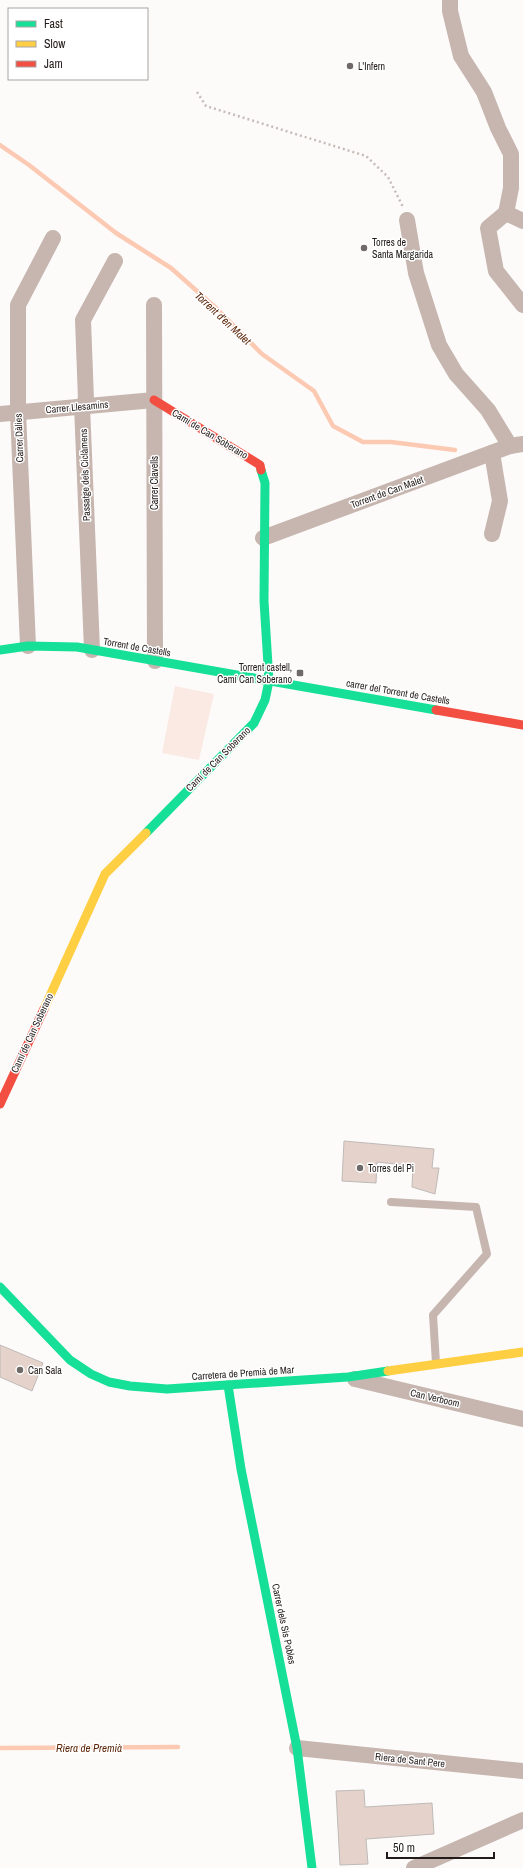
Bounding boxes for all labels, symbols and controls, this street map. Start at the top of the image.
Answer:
legend [8,8,148,80]
text: Fast [44,16,63,32]
text: Slow [44,36,66,52]
text: Jam [44,56,63,72]
place label: L'Infern [358,60,385,73]
marker: L'Infern [345,61,355,71]
place label: Torres de Santa Margarida [372,236,434,261]
marker: Torres de Santa Margarida [359,243,369,253]
water label: Torrent d'en Malet [192,288,254,348]
street label: Carrer Llesamins [45,398,109,416]
street label: Camí de Can Soberano [170,406,251,462]
street label: Carrer Dàlies [12,413,26,463]
street label: Passatge dels Ciclàmens [77,429,93,521]
street label: Carrer Clavells [148,456,161,510]
street label: Torrent de Can Malet [349,473,426,511]
street label: Torrent de Castells [102,635,172,659]
place label: Torrent castell, Camí Can Soberano [217,661,292,686]
marker: Torrent castell, Camí Can Soberano [295,668,305,678]
street label: carrer del Torrent de Castells [345,676,451,708]
street label: Camí de Can Soberano [183,724,253,794]
street label: Camí de Can Soberano [8,991,56,1075]
place label: Torres del Pi [368,1162,414,1175]
marker: Torres del Pi [355,1163,365,1173]
street label: Carretera de Premià de Mar [191,1363,295,1383]
place label: Can Sala [28,1364,62,1377]
marker: Can Sala [15,1365,25,1375]
street label: Can Verboom [409,1386,461,1410]
street label: Carrer dels Sis Pobles [269,1583,299,1665]
water label: Riera de Premià [56,1741,122,1755]
street label: Riera de Sant Pere [374,1750,446,1770]
scale bar [387,1834,494,1860]
text: 50 m [393,1840,415,1856]

